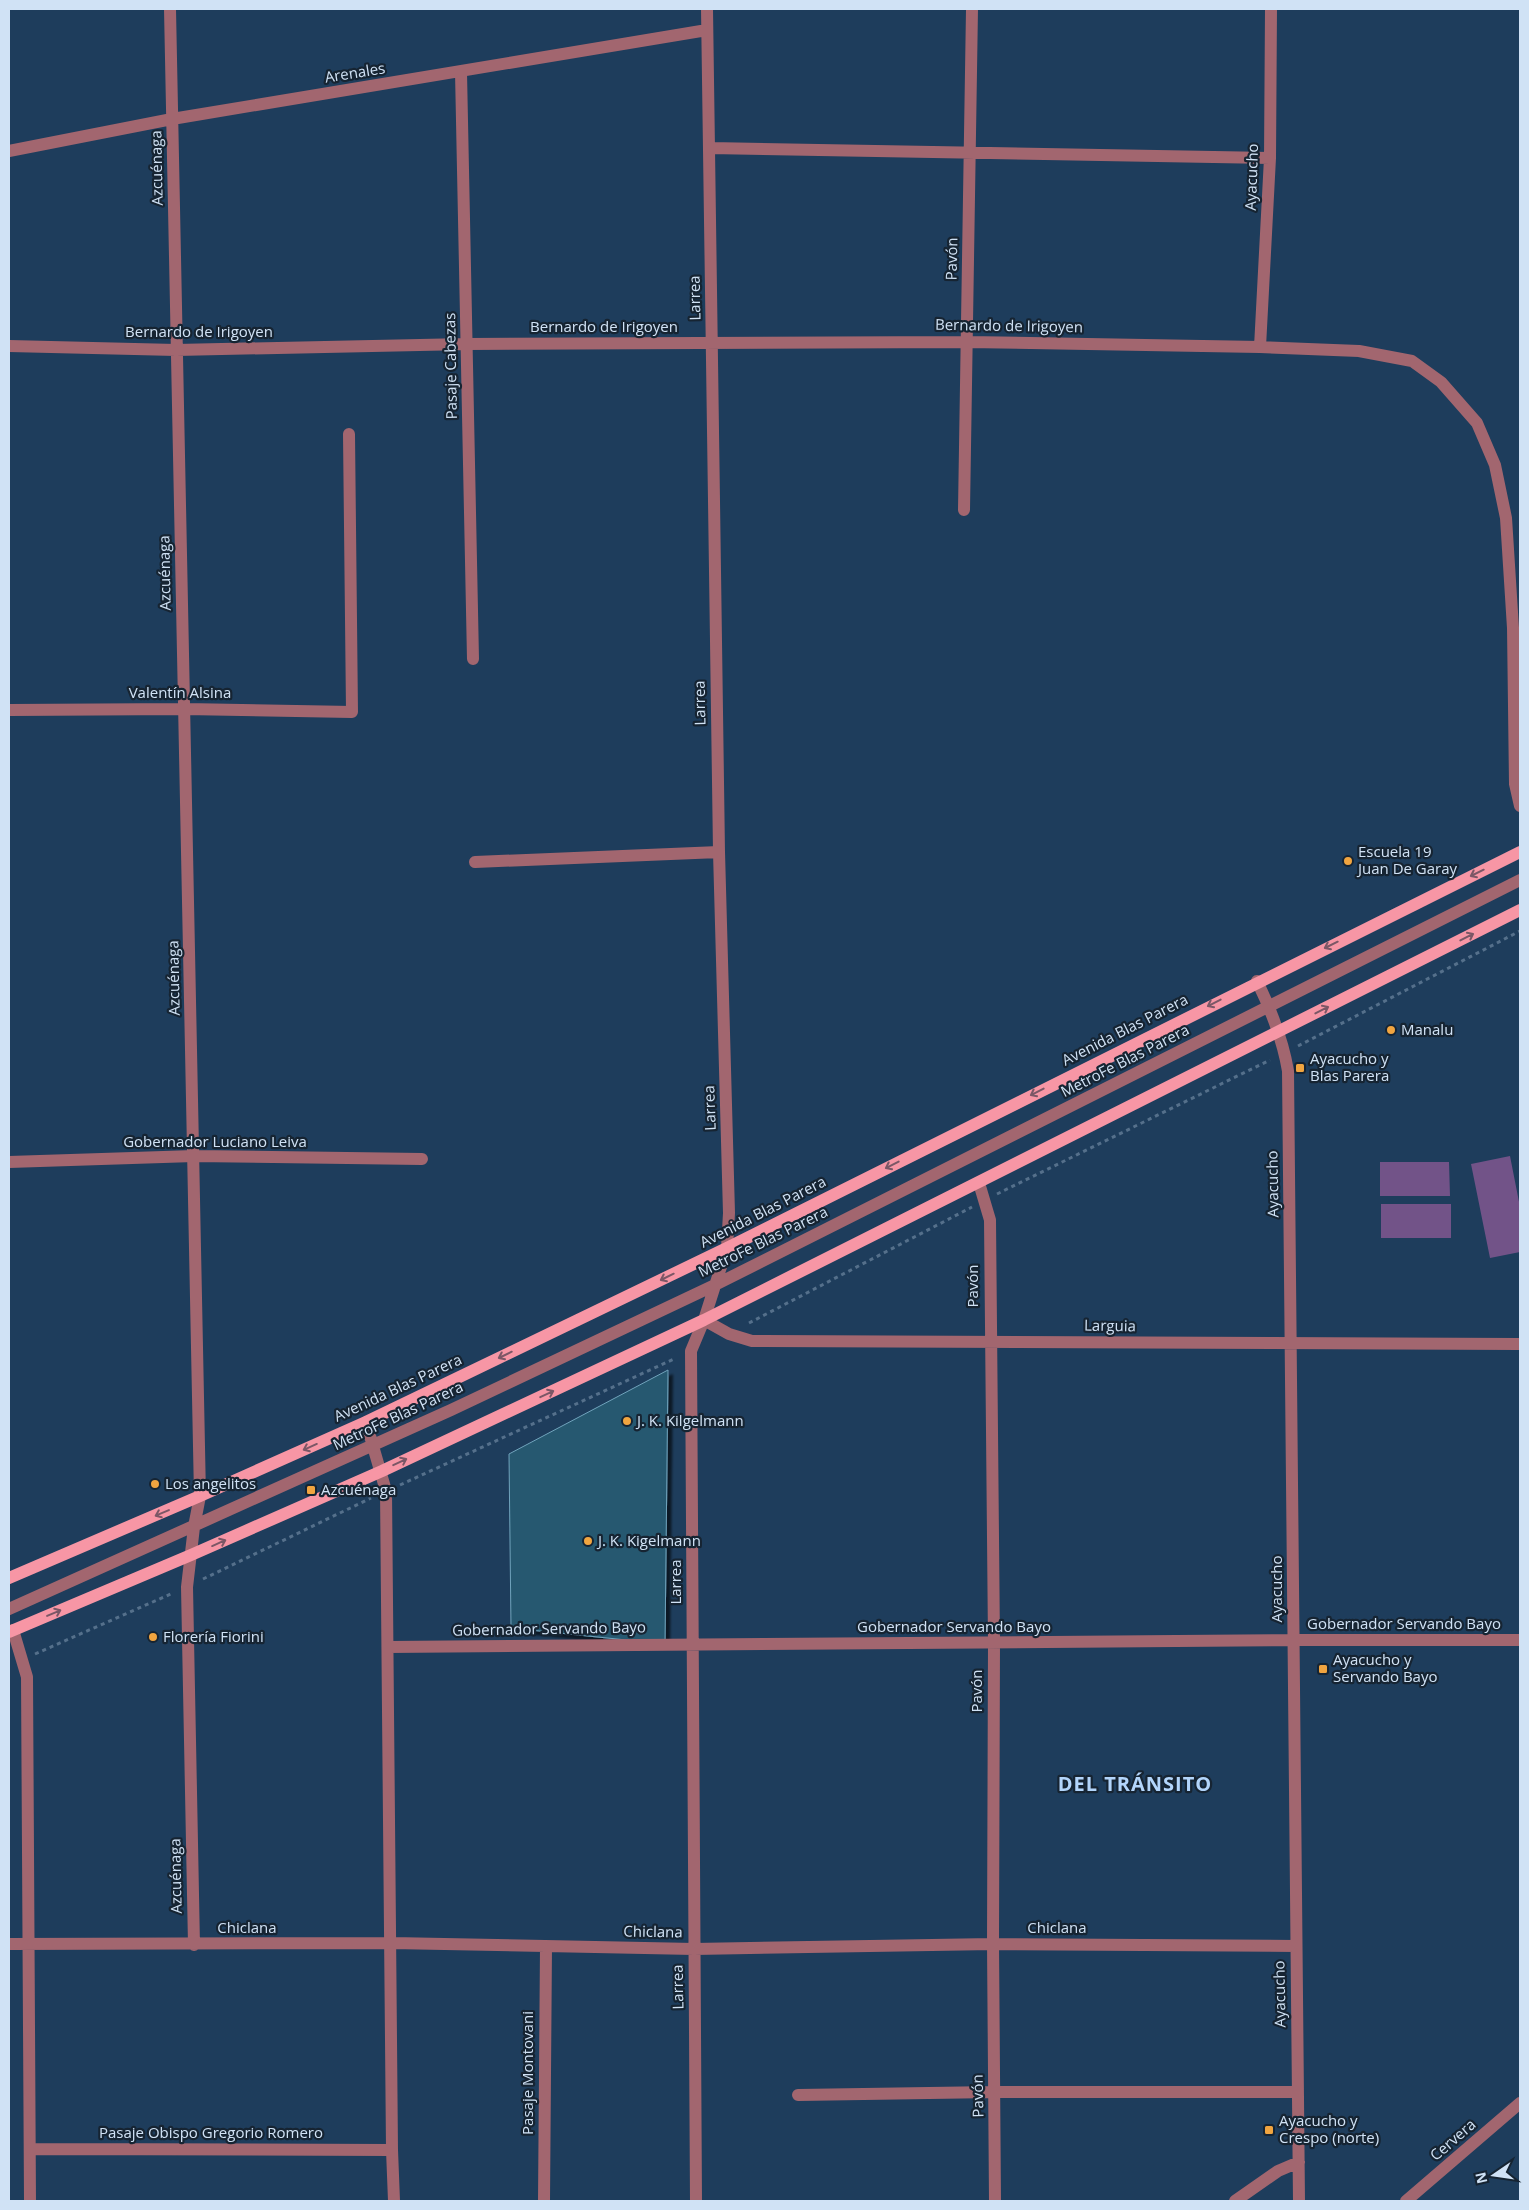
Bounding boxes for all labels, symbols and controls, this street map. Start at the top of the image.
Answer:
street label: Arenales [323,57,387,87]
street label: Azcuénaga [145,130,167,206]
street label: Ayacucho [1240,143,1262,211]
street label: Pavón [941,237,961,281]
street label: Larrea [684,275,704,321]
street label: Pasaje Cabezas [439,312,461,420]
street label: Bernardo de Irigoyen [935,314,1083,336]
street label: Bernardo de Irigoyen [530,316,678,336]
street label: Bernardo de Irigoyen [125,321,273,341]
street label: Azcuénaga [153,535,175,611]
street label: Larrea [689,680,709,726]
street label: Valentín Alsina [129,682,231,702]
place label: Escuela 19 Juan De Garay [1356,841,1458,878]
marker: Escuela 19 Juan De Garay [1342,855,1354,867]
one-way arrow [1469,868,1484,878]
one-way arrow [1459,932,1474,942]
street label: Azcuénaga [162,940,184,1016]
one-way arrow [1324,941,1339,950]
street label: Avenida Blas Parera [1058,989,1191,1070]
one-way arrow [1207,999,1222,1008]
one-way arrow [1314,1005,1329,1015]
street label: MetroFe Blas Parera [1057,1019,1192,1101]
place label: Manalu [1401,1019,1453,1039]
marker: Manalu [1385,1024,1397,1036]
place label: Ayacucho y Blas Parera [1310,1048,1389,1085]
marker: Ayacucho y Blas Parera [1294,1062,1306,1074]
street label: Larrea [698,1085,720,1131]
one-way arrow [1030,1087,1045,1097]
street label: Gobernador Luciano Leiva [123,1131,307,1151]
street label: Ayacucho [1261,1150,1283,1218]
one-way arrow [885,1161,900,1170]
street label: Avenida Blas Parera [696,1171,829,1252]
street label: MetroFe Blas Parera [694,1201,831,1281]
street label: Pavón [962,1264,982,1308]
one-way arrow [660,1273,675,1282]
street label: Larguia [1084,1315,1136,1335]
street label: Avenida Blas Parera [330,1349,465,1426]
one-way arrow [497,1350,512,1360]
street label: MetroFe Blas Parera [329,1376,466,1454]
one-way arrow [539,1388,554,1398]
place label: J. K. Kilgelmann [635,1410,744,1430]
marker: J. K. Kilgelmann [621,1415,633,1427]
one-way arrow [303,1442,318,1452]
one-way arrow [392,1457,407,1467]
place label: Los angelitos [165,1473,256,1493]
marker: Los angelitos [149,1478,161,1490]
place label: Azcuénaga [321,1479,396,1499]
marker: Azcuénaga [305,1484,317,1496]
one-way arrow [155,1508,170,1518]
place label: J. K. Kigelmann [596,1530,701,1550]
marker: J. K. Kigelmann [582,1535,594,1547]
one-way arrow [211,1537,226,1547]
street label: Ayacucho [1266,1555,1286,1623]
street label: Larrea [665,1559,685,1605]
one-way arrow [46,1608,61,1618]
street label: Gobernador Servando Bayo [1307,1613,1501,1633]
street label: Gobernador Servando Bayo [452,1616,646,1640]
street label: Gobernador Servando Bayo [857,1616,1051,1636]
place label: Florería Fiorini [163,1626,264,1646]
marker: Florería Fiorini [147,1631,159,1643]
place label: Ayacucho y Servando Bayo [1333,1649,1437,1686]
marker: Ayacucho y Servando Bayo [1317,1663,1329,1675]
street label: Pavón [966,1669,986,1713]
district label: DEL TRÁNSITO [1058,1770,1212,1797]
street label: Azcuénaga [164,1838,186,1914]
street label: Chiclana [217,1917,277,1937]
street label: Chiclana [1027,1917,1087,1937]
street label: Chiclana [623,1920,683,1942]
street label: Ayacucho [1268,1960,1290,2028]
street label: Larrea [667,1964,687,2010]
street label: Pasaje Montovani [517,2011,537,2135]
street label: Pavón [967,2074,987,2118]
place label: Ayacucho y Crespo (norte) [1279,2110,1379,2147]
street label: Cervera [1425,2114,1479,2165]
street label: Pasaje Obispo Gregorio Romero [99,2122,323,2142]
marker: Ayacucho y Crespo (norte) [1263,2124,1275,2136]
north arrow [1469,2150,1519,2200]
text: N [1470,2170,1491,2186]

